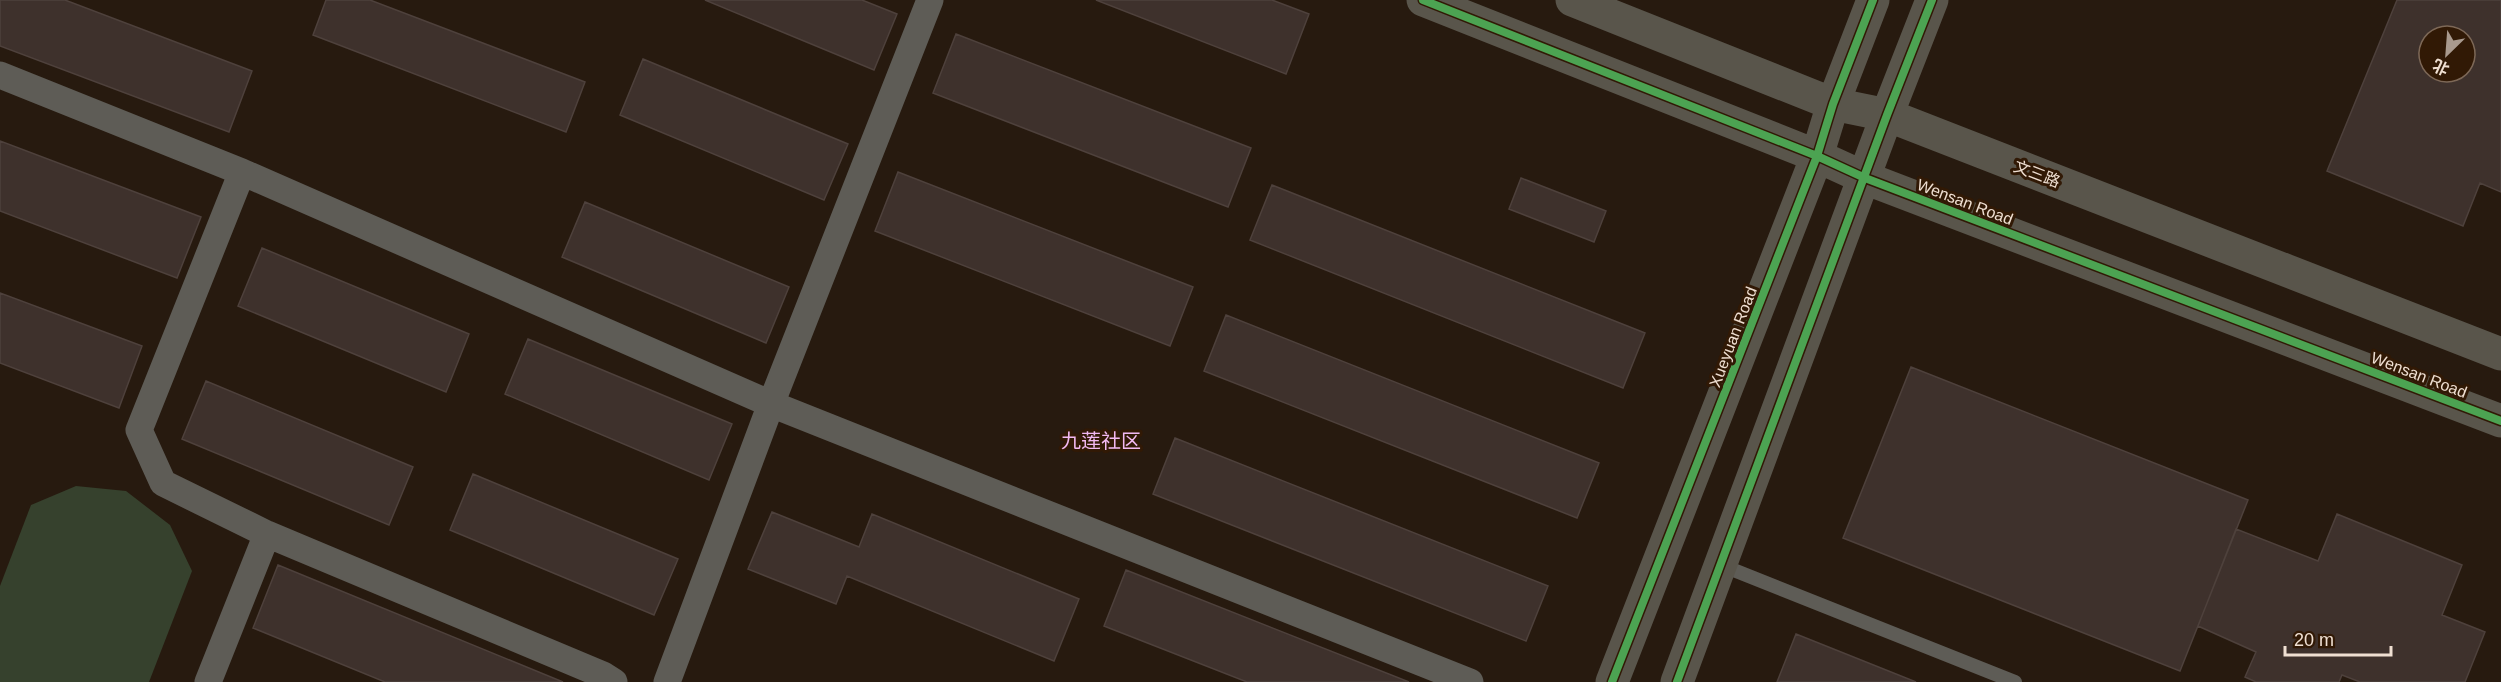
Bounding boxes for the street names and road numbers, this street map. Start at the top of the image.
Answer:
street label: 文三路 [2012,157,2062,191]
street label: Wensan Road [1915,176,2015,228]
street label: Xueyuan Road [1706,285,1760,389]
street label: Wensan Road [2369,349,2469,401]

